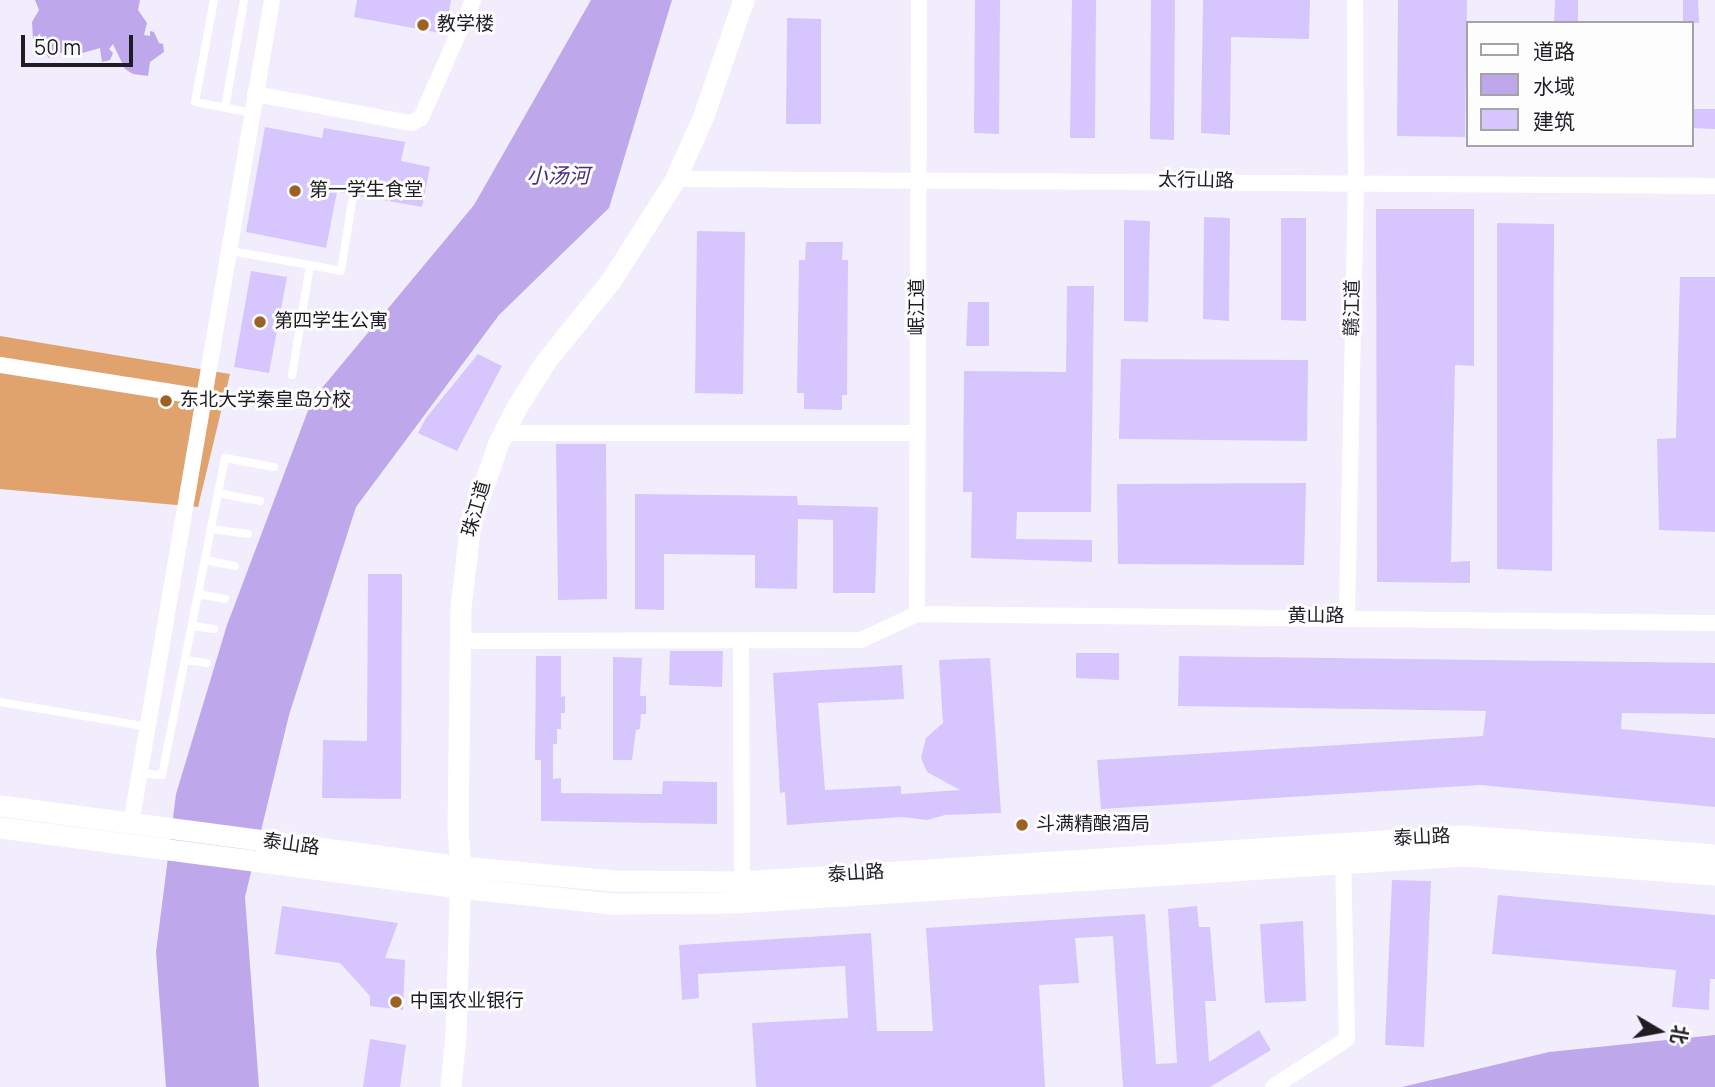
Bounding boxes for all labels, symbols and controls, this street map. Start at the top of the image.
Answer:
place label: 教学楼 [437,14,494,36]
marker: 教学楼 [415,17,431,33]
scale bar [24,21,136,65]
legend [1466,21,1694,147]
text: 50 m [34,33,81,61]
text: 道路 [1533,37,1575,65]
text: 水域 [1533,72,1575,100]
text: 建筑 [1533,107,1575,135]
water label: 小汤河 [527,164,589,190]
street label: 太行山路 [1158,169,1234,193]
place label: 第一学生食堂 [309,180,423,202]
marker: 第一学生食堂 [287,183,303,199]
street label: 岷江道 [907,279,929,335]
street label: 赣江道 [1341,279,1365,337]
place label: 第四学生公寓 [274,311,388,333]
marker: 第四学生公寓 [252,314,268,330]
place label: 东北大学秦皇岛分校 [180,390,351,412]
marker: 东北大学秦皇岛分校 [158,393,174,409]
street label: 珠江道 [458,478,496,540]
street label: 黄山路 [1288,606,1344,628]
place label: 斗满精酿酒局 [1036,814,1150,836]
marker: 斗满精酿酒局 [1014,817,1030,833]
street label: 泰山路 [1393,825,1451,851]
street label: 泰山路 [261,830,321,860]
street label: 泰山路 [827,861,885,887]
place label: 中国农业银行 [410,991,524,1013]
marker: 中国农业银行 [388,994,404,1010]
north arrow [1624,996,1694,1066]
text: 北 [1665,1023,1694,1046]

